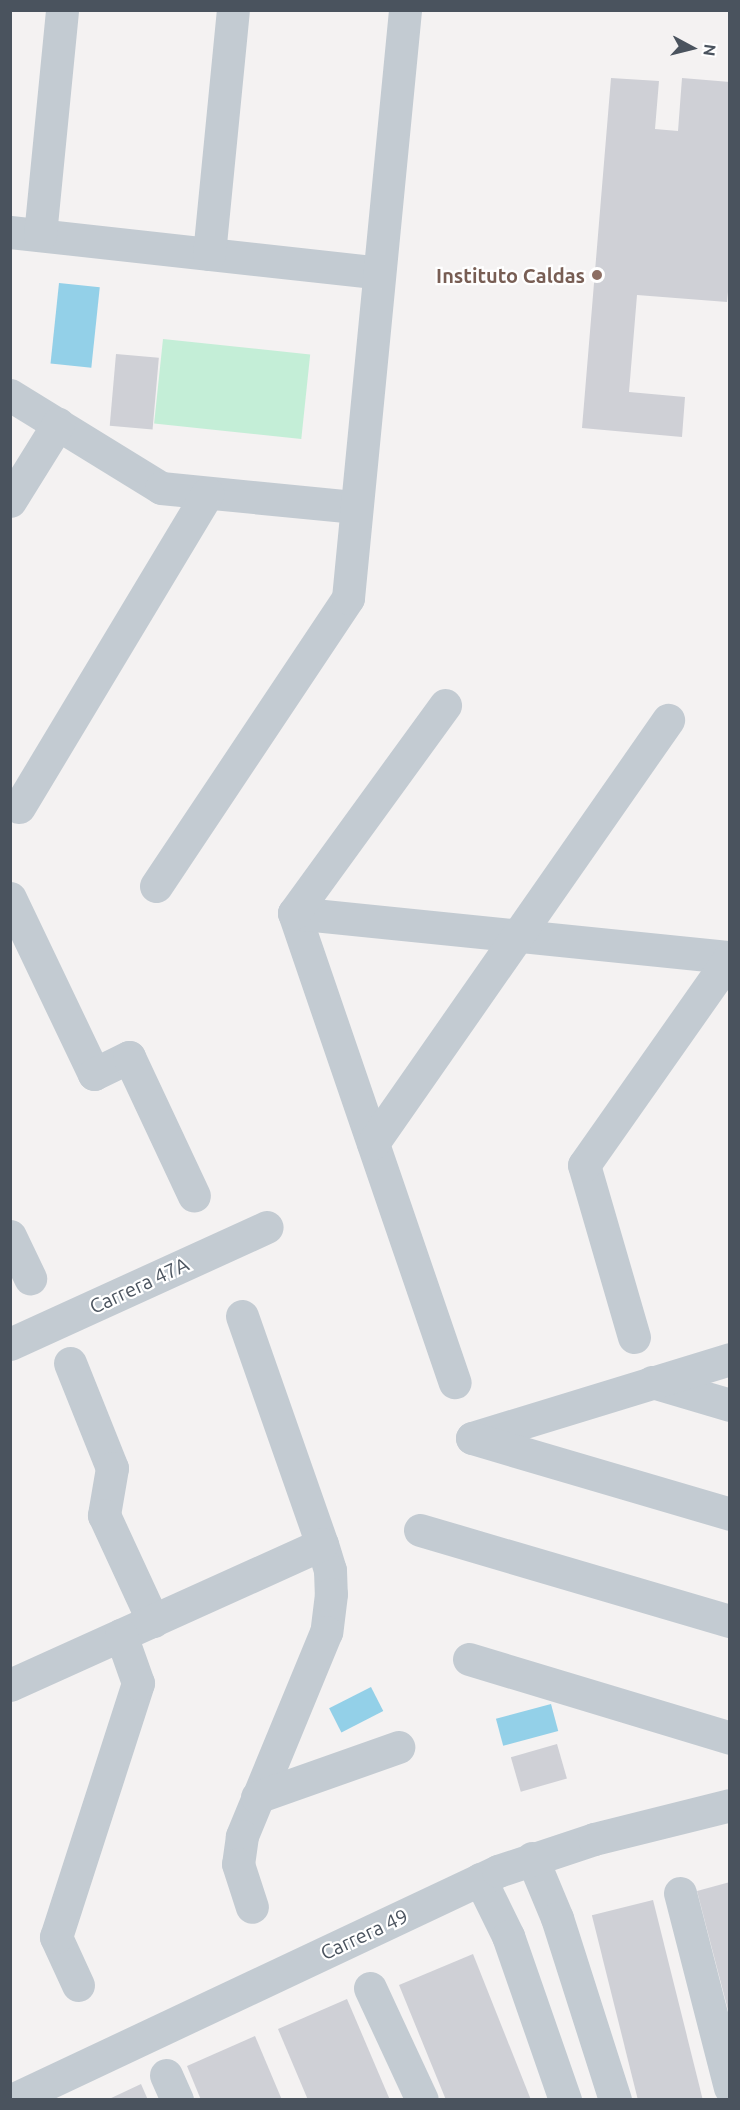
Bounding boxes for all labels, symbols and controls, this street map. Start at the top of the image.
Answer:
north arrow [662,18,722,78]
text: N [700,43,720,57]
place label: Instituto Caldas [436,263,585,287]
marker: Instituto Caldas [590,268,604,282]
street label: Carrera 47A [86,1252,192,1318]
street label: Carrera 49 [316,1903,412,1965]

